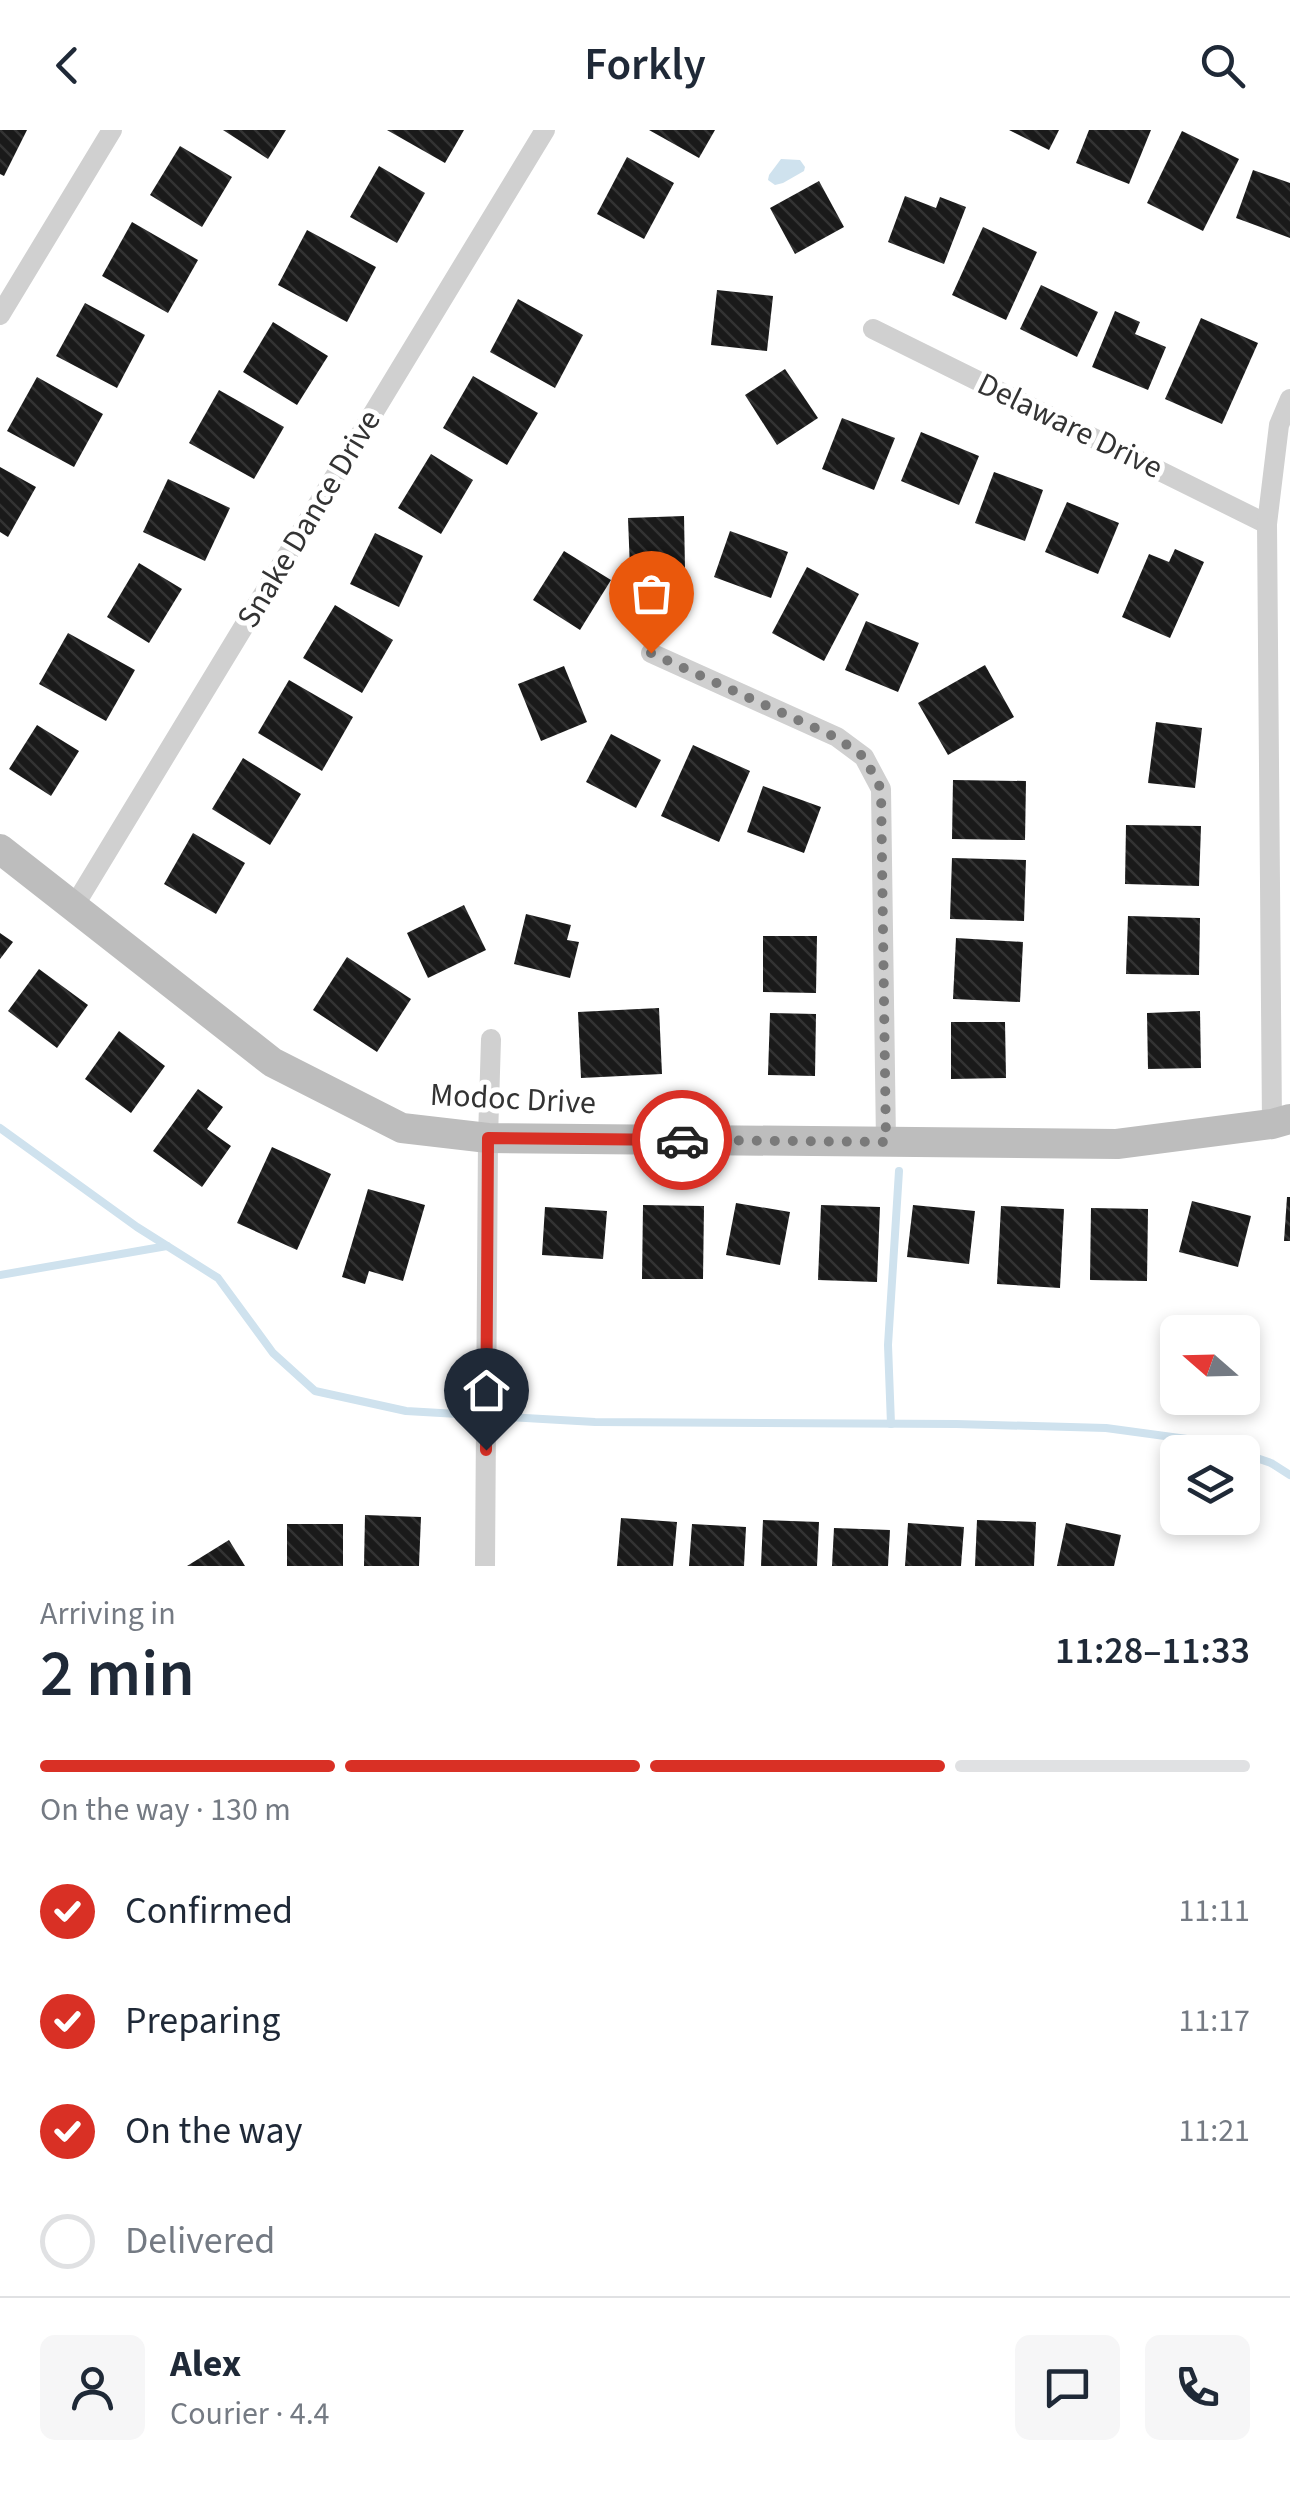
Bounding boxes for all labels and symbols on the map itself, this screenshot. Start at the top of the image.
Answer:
street label: Delaware Drive [970,361,1170,491]
street label: Snake Dance Drive [226,401,392,637]
pin [609,551,694,654]
street label: Modoc Drive [429,1072,597,1126]
courier [632,1090,732,1190]
north arrow [1160,1315,1260,1415]
pin [444,1348,529,1451]

